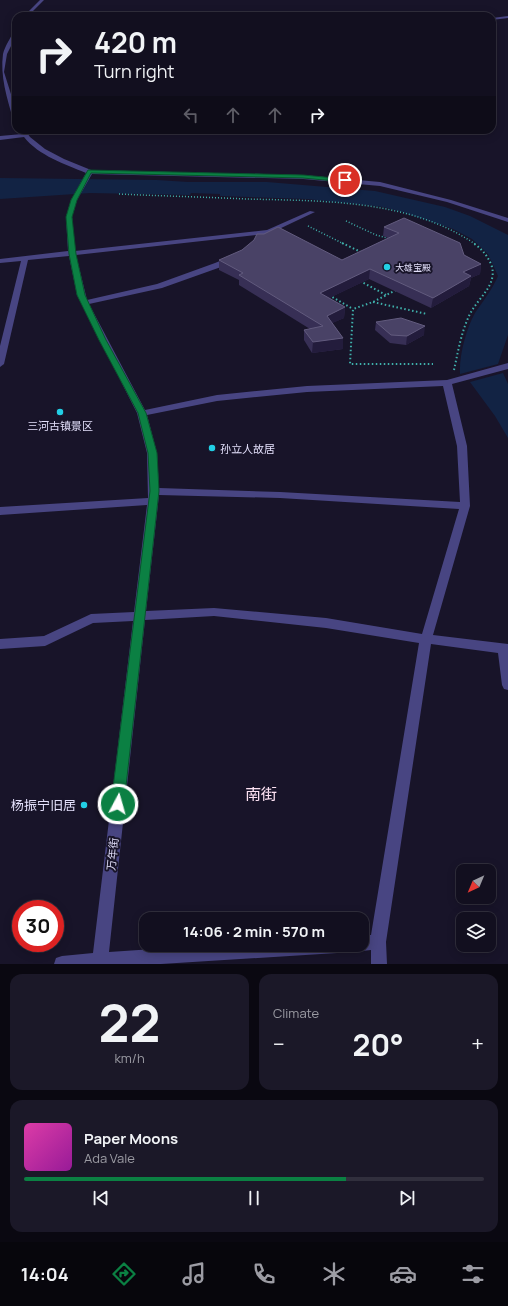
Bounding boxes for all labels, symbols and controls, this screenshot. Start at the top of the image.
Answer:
text: 420 m [94,23,177,61]
icon: right [28,28,80,80]
text: Turn right [94,59,175,83]
icon: left [180,104,202,126]
icon: ahead [222,104,244,126]
icon: ahead [264,104,286,126]
icon: right [306,104,328,126]
pin [328,163,362,197]
icon: arrive [334,169,356,191]
place label: 大雄宝殿 [395,261,431,274]
marker: 大雄宝殿 [382,262,392,272]
marker: 三河古镇景区 [55,407,65,417]
place label: 三河古镇景区 [27,418,93,433]
place label: 孙立人故居 [220,441,275,456]
marker: 孙立人故居 [207,443,217,453]
position arrow [97,783,139,825]
district label: 南街 [245,783,277,805]
place label: 杨振宁旧居 [11,796,76,814]
marker: 杨振宁旧居 [79,800,89,810]
street label: 万年街 [103,837,121,871]
north arrow [456,864,496,904]
map controls [456,864,496,952]
speed limit sign: 30 [12,900,64,952]
button: layers [456,912,496,952]
text: 14:06 · 2 min · 570 m [183,921,325,942]
text: 22 [99,987,160,1058]
text: Climate [273,1004,319,1022]
text: 20° [353,1024,404,1065]
text: − [273,1029,285,1059]
text: + [471,1029,484,1059]
text: km/h [114,1049,145,1067]
text: Paper Moons [84,1128,178,1149]
text: Ada Vale [84,1149,135,1167]
icon: previous [90,1187,112,1209]
icon: pause [243,1187,265,1209]
icon: next [396,1187,418,1209]
icon: directions [110,1260,138,1288]
icon: music [180,1260,208,1288]
icon: phone [250,1260,278,1288]
icon: climate [320,1260,348,1288]
icon: car [389,1260,417,1288]
icon: filters [459,1260,487,1288]
text: 14:04 [21,1262,69,1286]

